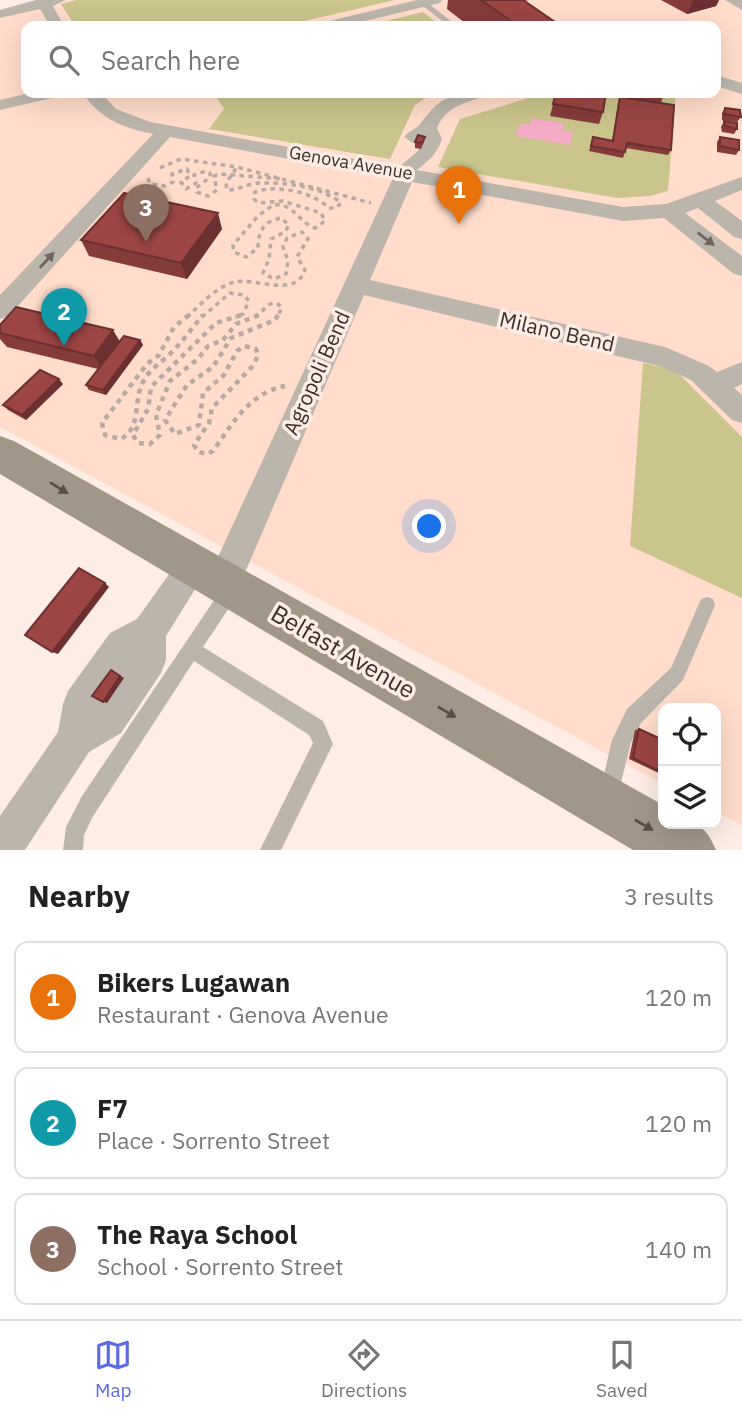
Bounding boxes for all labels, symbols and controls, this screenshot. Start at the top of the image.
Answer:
search box [21,21,721,98]
icon: search [45,41,83,79]
text: Search here [101,43,240,77]
street label: Genova Avenue [287,140,415,185]
pin: 1 [436,166,482,224]
pin: 3 [123,184,169,242]
one-way arrow [696,232,714,247]
one-way arrow [38,252,54,269]
pin: 2 [41,288,87,346]
street label: Milano Bend [497,304,617,358]
street label: Agropoli Bend [276,306,356,439]
one-way arrow [49,481,68,494]
your location [412,509,446,543]
street label: Belfast Avenue [265,597,422,705]
map controls [658,703,721,829]
button: locate [658,703,721,766]
one-way arrow [437,706,456,718]
button: layers [658,766,721,829]
one-way arrow [634,819,653,831]
text: Nearby [28,876,130,915]
text: 3 results [624,881,714,911]
text: Bikers Lugawan [97,965,290,999]
text: 1 [46,982,60,1012]
text: 120 m [645,982,712,1012]
text: Restaurant · Genova Avenue [97,999,389,1029]
text: F7 [97,1091,128,1125]
text: 2 [46,1108,60,1138]
text: 120 m [645,1108,712,1138]
text: Place · Sorrento Street [97,1125,330,1155]
text: The Raya School [97,1217,297,1251]
text: 3 [46,1234,60,1264]
text: 140 m [645,1234,712,1264]
text: School · Sorrento Street [97,1251,343,1281]
tab: Map [94,1336,132,1402]
tab: Directions [321,1336,407,1402]
tab: Saved [596,1336,648,1402]

